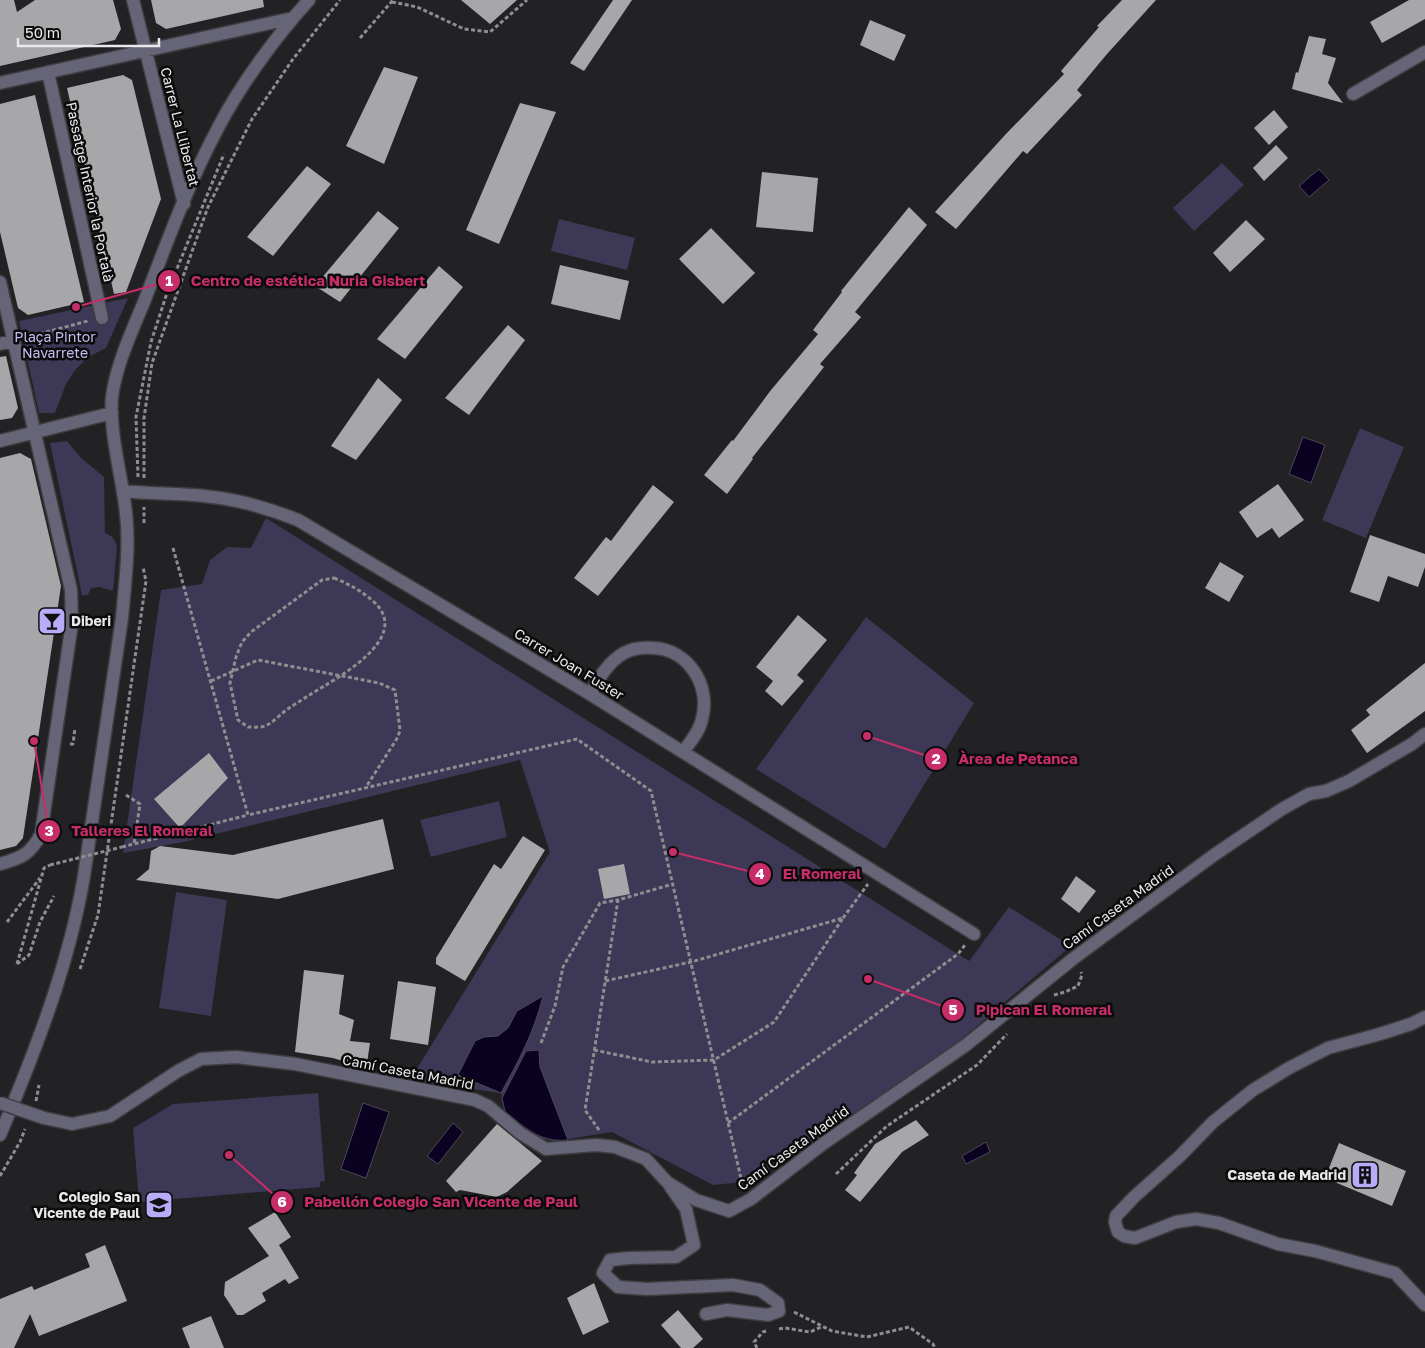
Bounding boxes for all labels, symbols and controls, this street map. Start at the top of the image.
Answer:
scale bar [18,15,159,47]
text: 50 m [25,23,60,41]
street label: Carrer La Llibertat [157,65,204,188]
street label: Passatge Interior la Portalà [63,100,118,283]
callout: Centro de estética Nuria Gisbert [156,266,436,296]
text: 1 [165,271,173,289]
text: Centro de estética Nuria Gisbert [191,271,425,289]
park label: Plaça Pintor Navarrete [14,328,96,361]
bar icon: Diberi [37,606,67,636]
place label: Diberi [71,612,111,629]
street label: Carrer Joan Fuster [511,624,628,703]
callout: Àrea de Petanca [923,744,1087,774]
text: 2 [931,749,941,767]
text: Àrea de Petanca [958,749,1078,767]
callout: Talleres El Romeral [36,816,223,846]
text: 3 [44,821,54,839]
text: Talleres El Romeral [71,821,213,839]
callout: El Romeral [748,859,871,889]
street label: Camí Caseta Madrid [1059,861,1177,953]
text: 4 [755,864,765,882]
text: El Romeral [783,864,861,882]
callout: Pipican El Romeral [940,995,1122,1025]
text: 5 [948,1000,958,1018]
text: Pipican El Romeral [976,1000,1112,1018]
street label: Camí Caseta Madrid [341,1050,475,1093]
street label: Camí Caseta Madrid [734,1102,852,1194]
building icon: Caseta de Madrid [1350,1160,1380,1190]
place label: Caseta de Madrid [1227,1166,1346,1183]
callout: Pabellón Colegio San Vicente de Paul [270,1187,588,1217]
place label: Colegio San Vicente de Paul [33,1188,140,1221]
school or university icon: Colegio San Vicente de Paul [144,1190,174,1220]
text: 6 [277,1192,287,1210]
text: Pabellón Colegio San Vicente de Paul [304,1192,578,1210]

